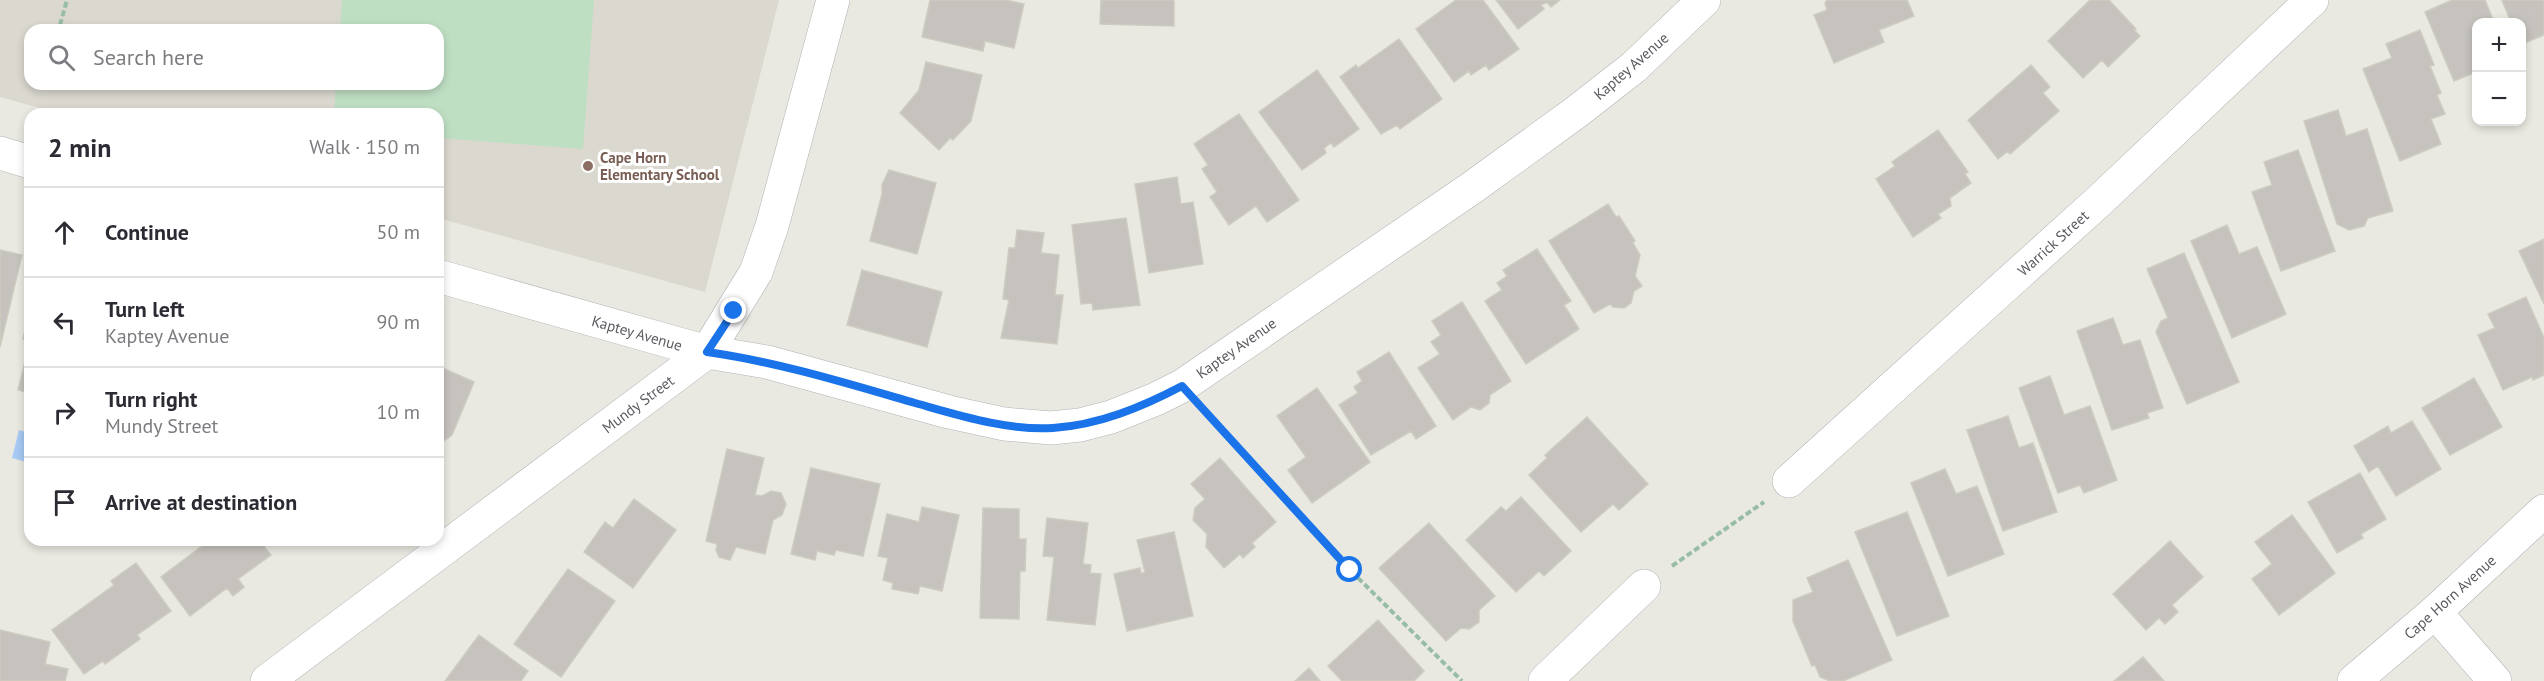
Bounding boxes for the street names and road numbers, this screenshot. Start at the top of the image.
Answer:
street label: Kaptey Avenue [1590,28,1672,104]
street label: Warrick Street [2013,206,2093,280]
street label: Kaptey Avenue [590,311,684,355]
street label: Kaptey Avenue [1192,313,1280,383]
street label: Mundy Street [598,371,678,437]
street label: Cape Horn Avenue [2400,551,2500,643]

